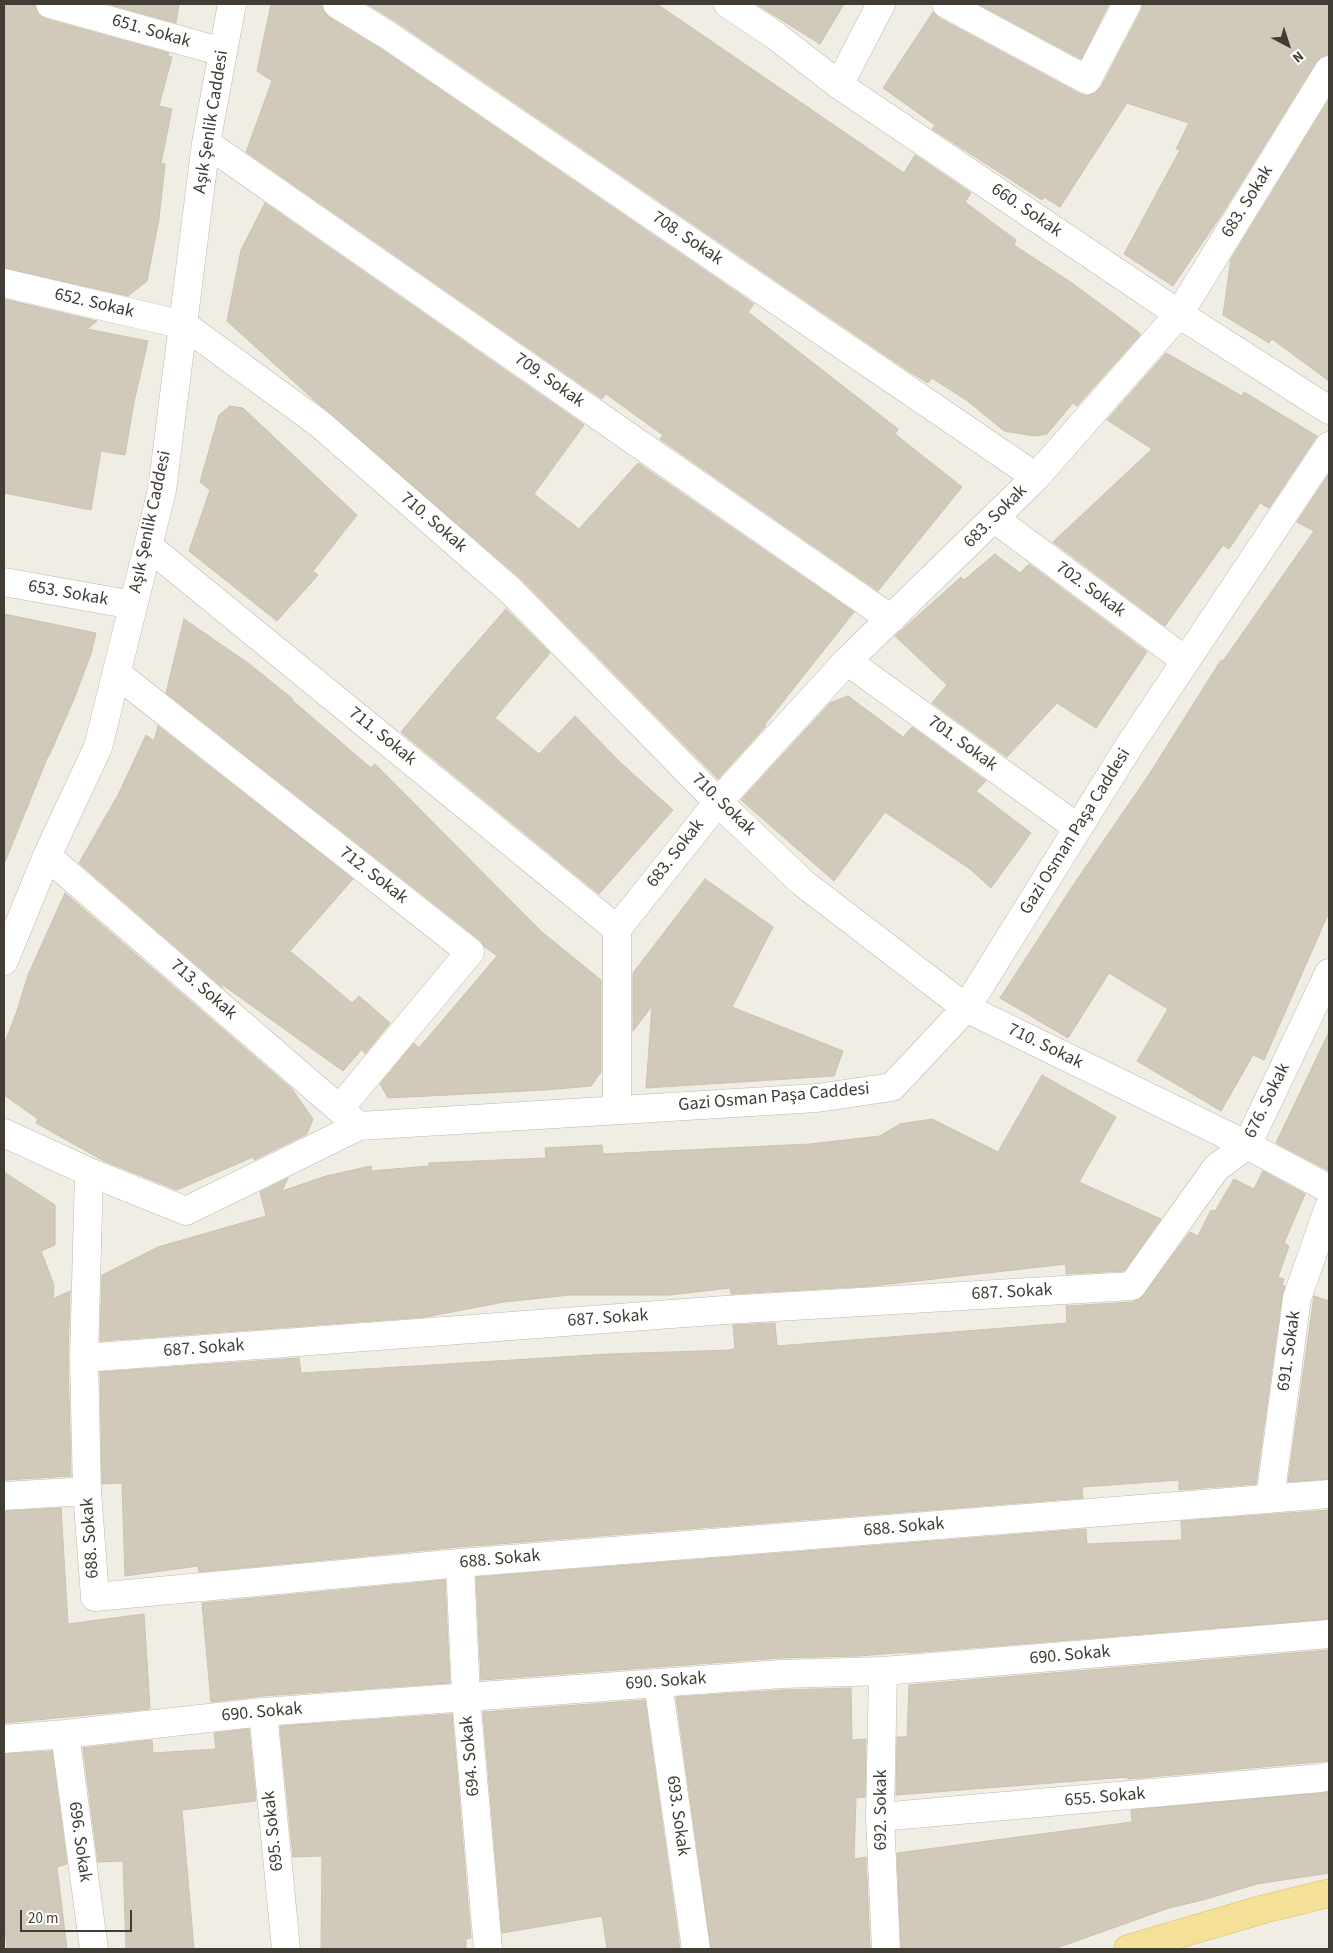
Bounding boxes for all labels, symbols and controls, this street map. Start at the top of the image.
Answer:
street label: 651. Sokak [109,10,193,54]
north arrow [1263,20,1313,70]
text: N [1288,46,1308,67]
street label: Aşık Şenlik Caddesi [190,49,234,195]
street label: 683. Sokak [1217,162,1279,242]
street label: 660. Sokak [986,179,1066,243]
street label: 708. Sokak [647,207,727,271]
street label: 652. Sokak [52,284,136,324]
street label: 709. Sokak [510,349,588,413]
street label: Aşık Şenlik Caddesi [125,449,177,595]
street label: 683. Sokak [960,481,1032,553]
street label: 710. Sokak [395,488,471,558]
street label: 702. Sokak [1051,557,1129,623]
street label: 653. Sokak [26,576,110,612]
street label: 711. Sokak [344,703,420,771]
street label: 701. Sokak [923,711,1001,777]
street label: Gazi Osman Paşa Caddesi [1016,745,1136,919]
street label: 710. Sokak [686,769,760,841]
street label: 683. Sokak [643,815,709,893]
street label: 712. Sokak [334,843,412,909]
street label: 713. Sokak [165,955,241,1025]
street label: 710. Sokak [1004,1020,1086,1074]
street label: 676. Sokak [1241,1060,1295,1142]
street label: Gazi Osman Paşa Caddesi [678,1079,870,1117]
street label: 687. Sokak [971,1280,1053,1306]
street label: 687. Sokak [567,1305,649,1333]
street label: 691. Sokak [1274,1309,1306,1393]
street label: 687. Sokak [163,1335,245,1363]
street label: 688. Sokak [77,1497,105,1579]
street label: 688. Sokak [863,1514,945,1542]
street label: 688. Sokak [459,1546,541,1574]
street label: 690. Sokak [1029,1642,1111,1670]
street label: 690. Sokak [625,1668,707,1696]
street label: 690. Sokak [221,1699,303,1727]
street label: 694. Sokak [457,1715,485,1797]
street label: 692. Sokak [871,1770,893,1850]
street label: 693. Sokak [661,1774,693,1858]
street label: 655. Sokak [1064,1784,1146,1812]
street label: 695. Sokak [259,1790,289,1872]
street label: 696. Sokak [63,1800,95,1884]
scale bar [22,1900,135,1932]
text: 20 m [28,1908,58,1929]

